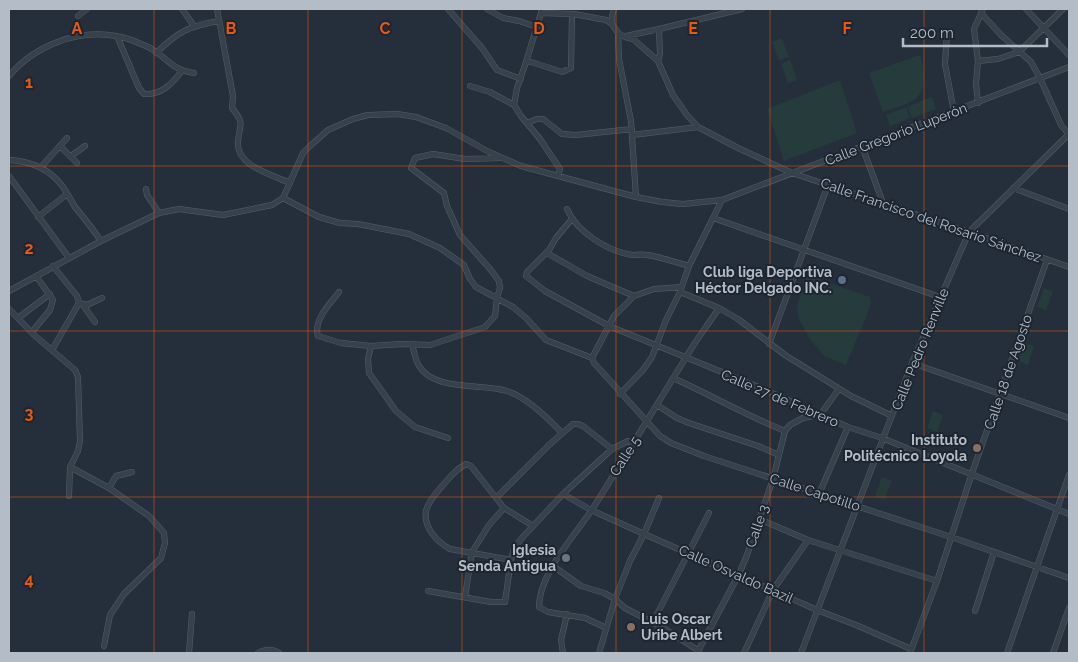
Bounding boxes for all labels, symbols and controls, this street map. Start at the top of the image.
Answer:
scale bar [903,15,1047,47]
text: A [72,19,83,38]
text: B [226,19,237,38]
text: C [380,19,391,38]
text: D [533,19,545,38]
text: E [688,19,698,38]
text: F [842,19,852,38]
text: 200 m [910,24,954,42]
text: 1 [25,73,33,92]
street label: Calle Gregorio Luperón [823,99,969,169]
street label: Calle Francisco del Rosario Sánchez [818,175,1044,265]
text: 2 [24,239,34,258]
place label: Club liga Deportiva Héctor Delgado INC. [695,264,832,296]
marker: Club liga Deportiva Héctor Delgado INC. [836,274,848,286]
street label: Calle Pedro Renville [888,286,952,412]
street label: Calle 18 de Agosto [981,312,1035,432]
street label: Calle 27 de Febrero [719,366,841,430]
text: 3 [25,404,34,423]
place label: Instituto Politécnico Loyola [844,432,968,464]
street label: Calle 5 [606,433,644,479]
marker: Instituto Politécnico Loyola [971,442,983,454]
street label: Calle Capotillo [768,470,862,514]
street label: Calle 3 [742,503,772,549]
place label: Iglesia Senda Antigua [458,542,556,574]
street label: Calle Osvaldo Bazil [676,542,796,607]
marker: Iglesia Senda Antigua [560,552,572,564]
text: 4 [24,570,34,589]
place label: Luis Oscar Uribe Albert [641,611,723,643]
marker: Luis Oscar Uribe Albert [625,621,637,633]

